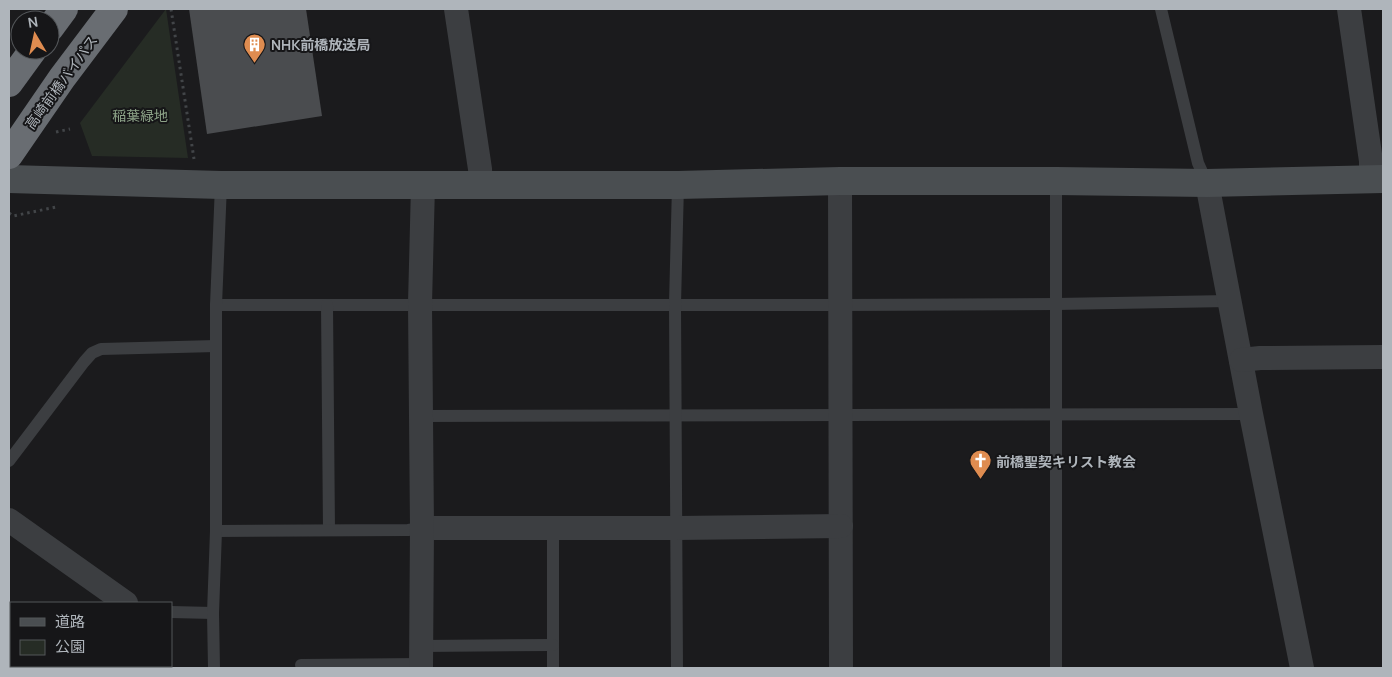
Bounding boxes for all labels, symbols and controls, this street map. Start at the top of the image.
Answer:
north arrow [10,10,60,60]
text: N [26,11,39,32]
street label: 高崎前橋バイパス [20,31,102,133]
building icon: NHK前橋放送局 [243,32,267,63]
place label: NHK前橋放送局 [271,35,370,54]
park label: 稲葉緑地 [112,106,168,125]
church icon: 前橋聖契キリスト教会 [968,449,992,480]
place label: 前橋聖契キリスト教会 [996,452,1136,471]
legend [10,602,172,667]
text: 道路 [55,611,85,632]
text: 公園 [55,636,85,657]

